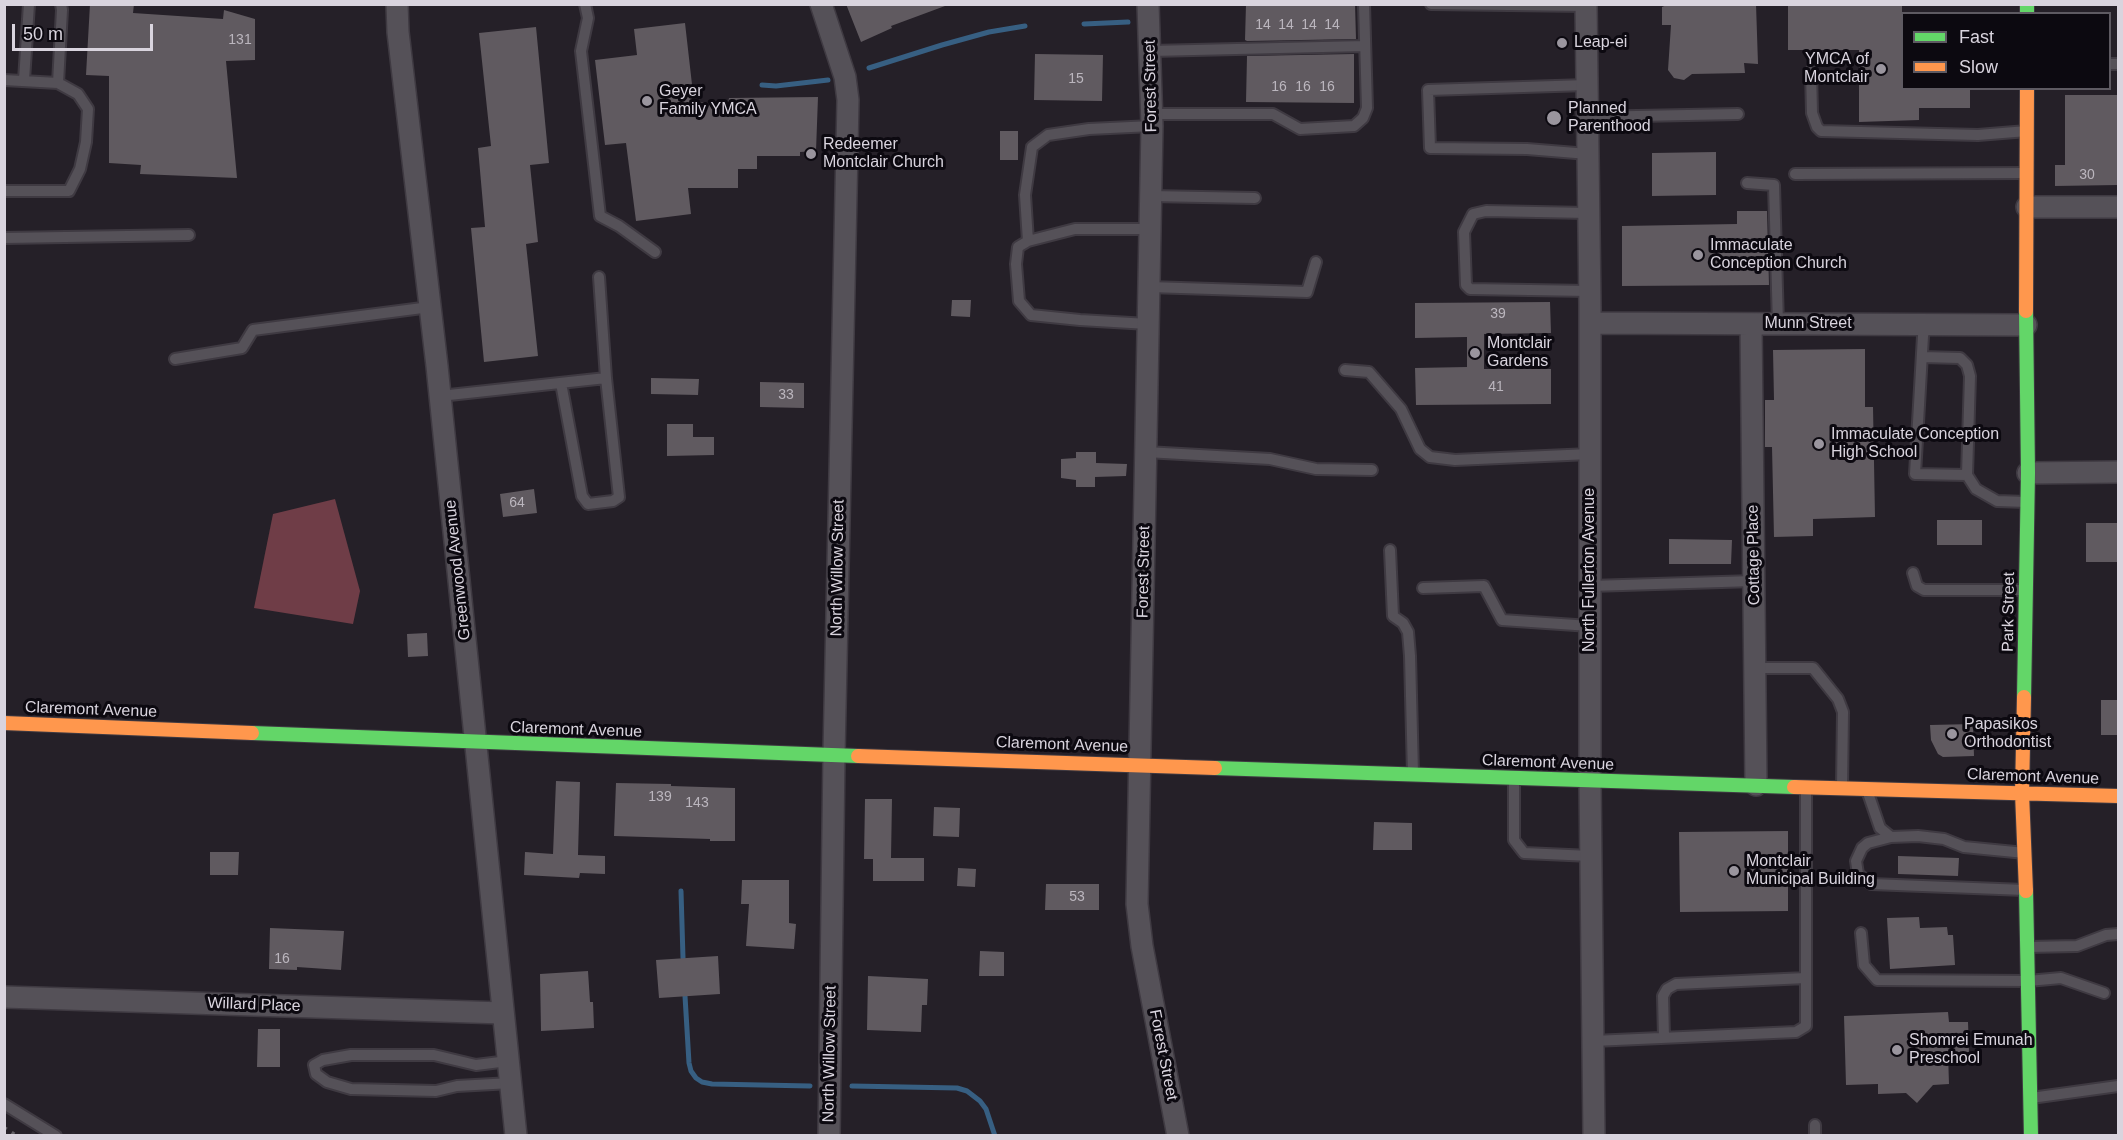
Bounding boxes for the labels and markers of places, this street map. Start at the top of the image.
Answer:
place label: Leap-ei [1574,33,1627,53]
marker: Leap-ei [1555,36,1569,50]
place label: YMCA of Montclair [1804,50,1869,88]
marker: YMCA of Montclair [1874,62,1888,76]
place label: Geyer Family YMCA [659,82,757,120]
marker: Geyer Family YMCA [640,94,654,108]
place label: Planned Parenthood [1568,99,1651,137]
marker: Planned Parenthood [1545,109,1563,127]
place label: Redeemer Montclair Church [823,135,944,173]
marker: Redeemer Montclair Church [804,147,818,161]
place label: Immaculate Conception Church [1710,236,1847,274]
marker: Immaculate Conception Church [1691,248,1705,262]
place label: Montclair Gardens [1487,334,1552,372]
marker: Montclair Gardens [1468,346,1482,360]
place label: Immaculate Conception High School [1831,425,1999,463]
marker: Immaculate Conception High School [1812,437,1826,451]
place label: Papasikos Orthodontist [1964,715,2051,753]
marker: Papasikos Orthodontist [1945,727,1959,741]
place label: Montclair Municipal Building [1746,852,1875,890]
marker: Montclair Municipal Building [1727,864,1741,878]
place label: Shomrei Emunah Preschool [1909,1031,2033,1069]
marker: Shomrei Emunah Preschool [1890,1043,1904,1057]

